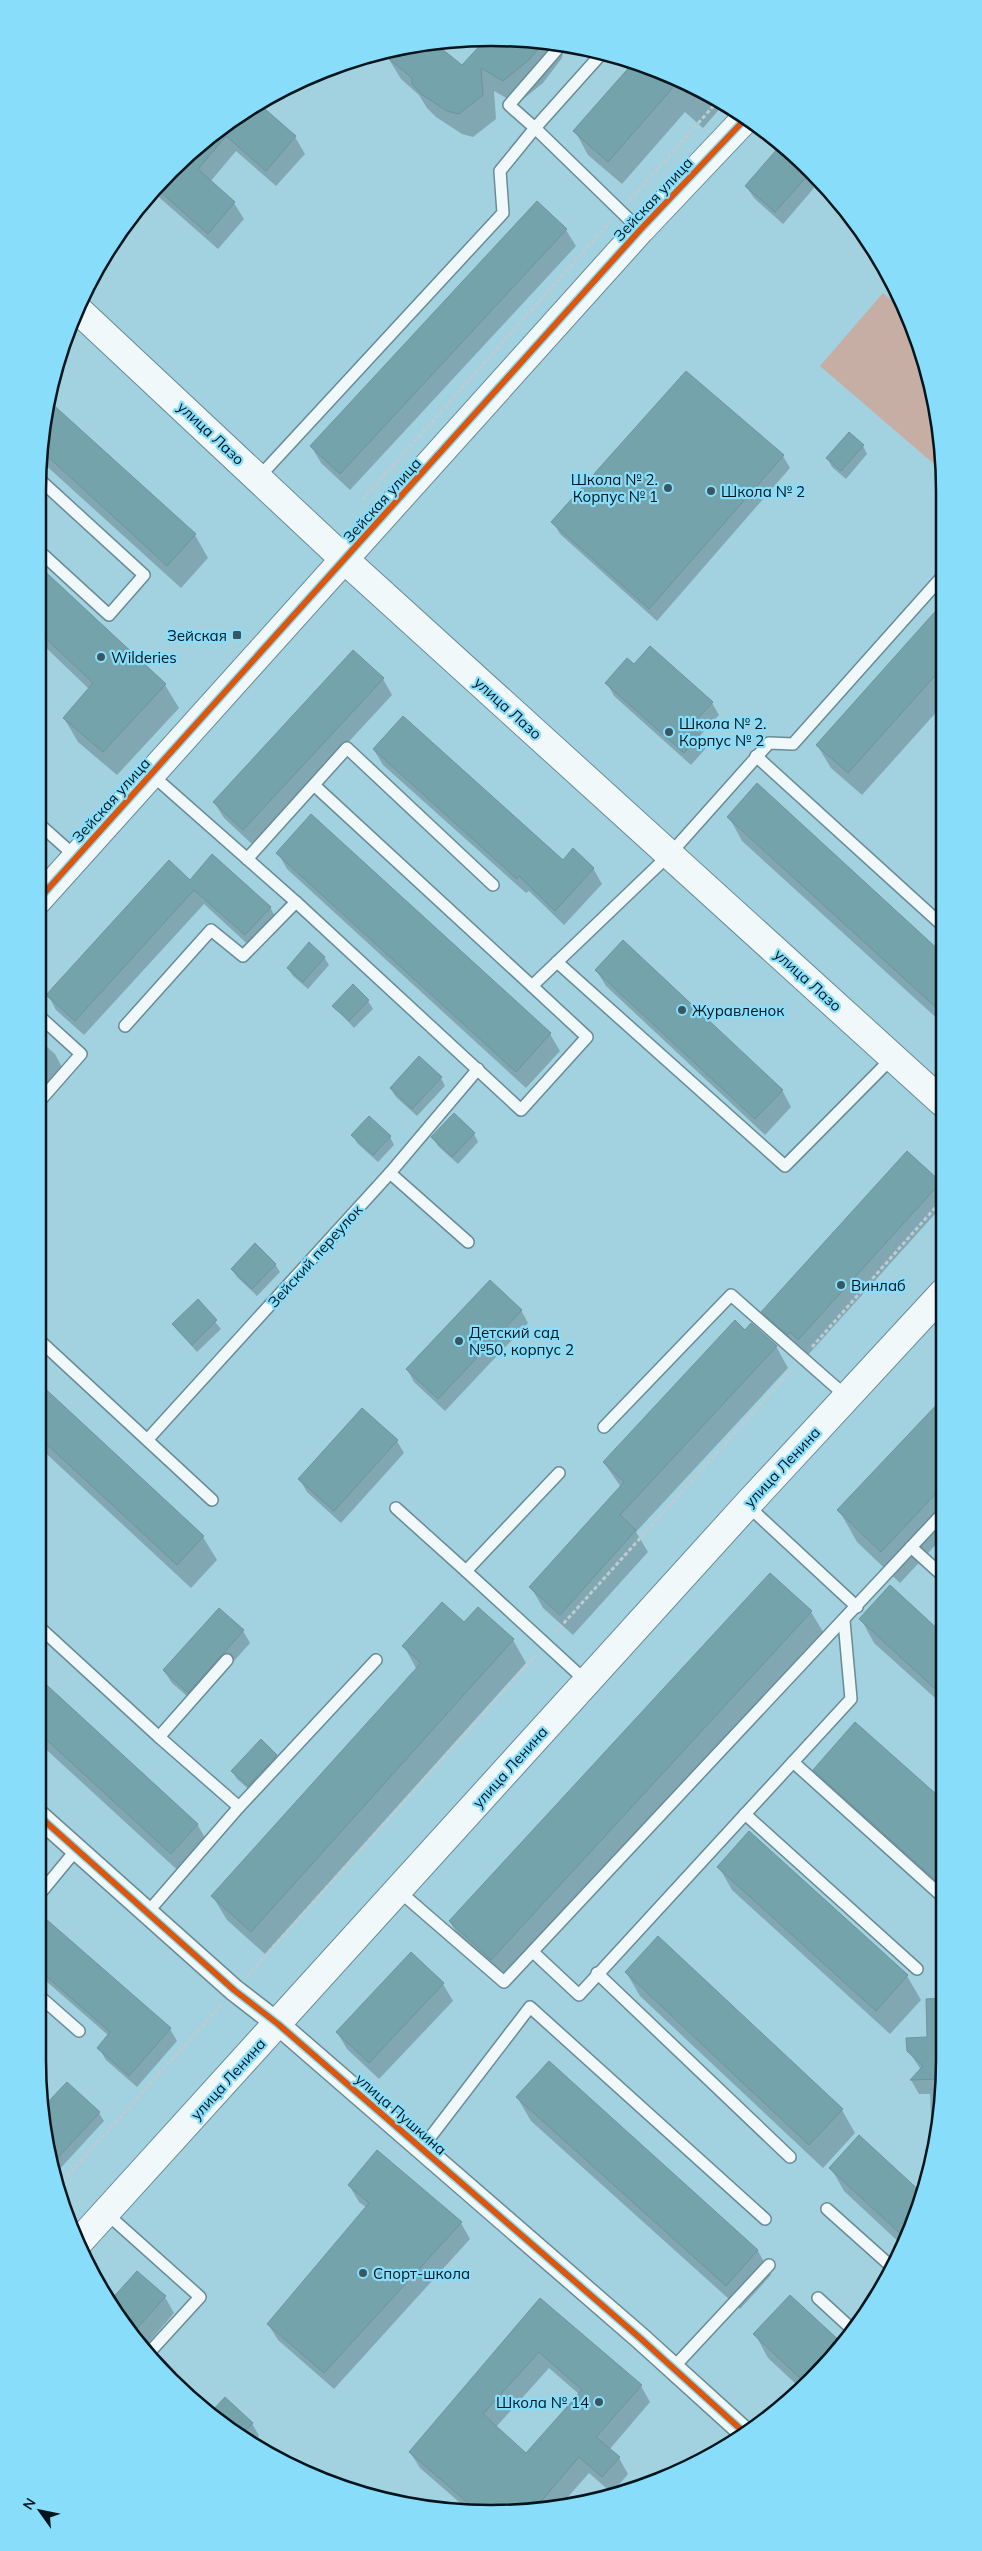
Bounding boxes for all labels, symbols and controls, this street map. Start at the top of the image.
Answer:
street label: Зейская улица [609,153,697,245]
street label: улица Лазо [174,397,248,469]
street label: Зейская улица [339,454,425,546]
place label: Школа № 2. Корпус № 1 [571,470,658,506]
marker: Школа № 2. Корпус № 1 [662,482,674,494]
place label: Школа № 2 [721,482,805,501]
marker: Школа № 2 [705,485,717,497]
place label: Зейская [167,626,227,645]
marker: Зейская [231,629,243,641]
place label: Wilderies [111,648,177,667]
marker: Wilderies [95,651,107,663]
street label: улица Лазо [470,673,546,743]
place label: Школа № 2. Корпус № 2 [679,714,766,750]
marker: Школа № 2. Корпус № 2 [663,726,675,738]
street label: Зейская улица [68,754,154,846]
street label: улица Лазо [770,945,846,1015]
place label: Журавленок [692,1001,785,1020]
marker: Журавленок [676,1004,688,1016]
street label: Зейский переулок [264,1200,367,1312]
place label: Винлаб [851,1276,906,1295]
marker: Винлаб [835,1279,847,1291]
place label: Детский сад №50, корпус 2 [469,1323,574,1359]
marker: Детский сад №50, корпус 2 [453,1335,465,1347]
street label: улица Ленина [740,1423,824,1511]
street label: улица Ленина [468,1722,552,1812]
street label: улица Ленина [186,2034,270,2124]
street label: улица Пушкина [352,2069,450,2159]
place label: Спорт-школа [373,2264,470,2283]
marker: Спорт-школа [357,2267,369,2279]
place label: Школа № 14 [496,2393,589,2412]
marker: Школа № 14 [593,2396,605,2408]
north arrow [15,2486,65,2536]
text: N [19,2495,40,2513]

